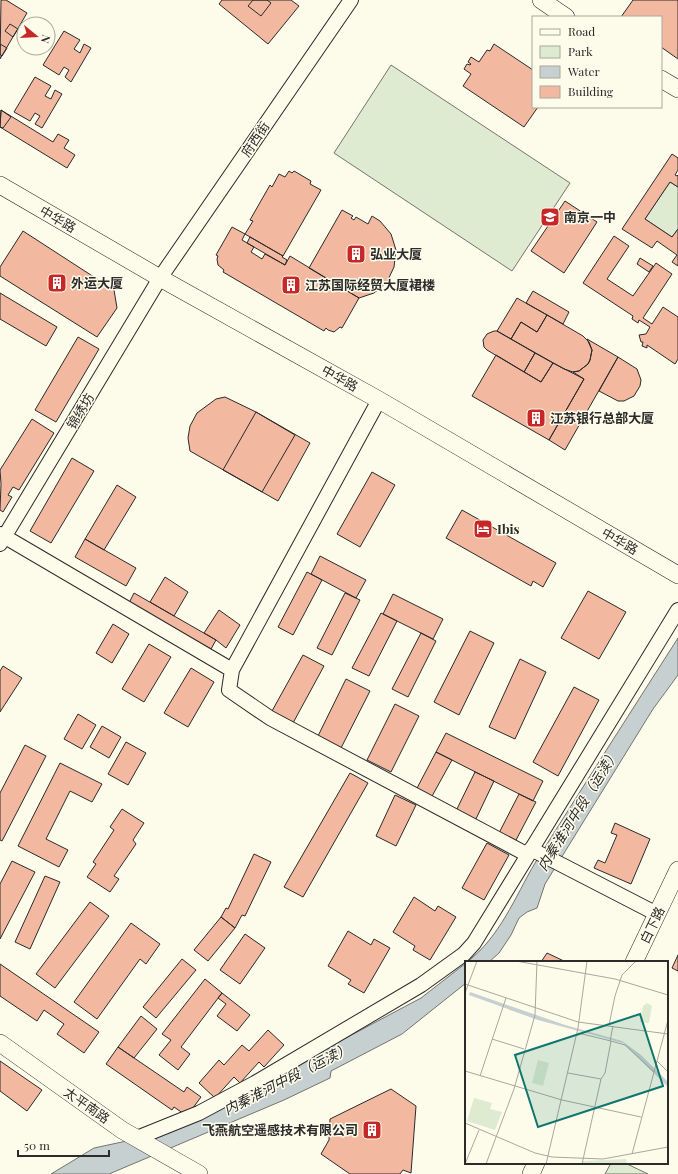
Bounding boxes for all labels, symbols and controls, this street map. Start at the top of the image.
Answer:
north arrow [16,16,56,56]
legend [532,16,662,108]
text: Road [568,23,595,39]
text: N [38,33,54,45]
text: Park [568,43,593,59]
text: Water [567,63,601,79]
text: Building [568,83,614,99]
street label: 府西街 [237,118,273,160]
street label: 中华路 [37,201,79,236]
school or university icon: 南京一中 [539,206,561,228]
place label: 南京一中 [564,208,616,225]
building icon: 弘业大厦 [345,243,367,265]
place label: 弘业大厦 [370,245,422,262]
building icon: 外运大厦 [46,272,68,294]
place label: 外运大厦 [71,274,123,291]
building icon: 江苏国际经贸大厦裙楼 [280,274,302,296]
place label: 江苏国际经贸大厦裙楼 [305,276,435,293]
street label: 中华路 [319,361,361,394]
street label: 锦绣坊 [62,390,97,432]
building icon: 江苏银行总部大厦 [525,407,547,429]
place label: 江苏银行总部大厦 [550,409,654,426]
hotel icon: Ibis [472,518,494,540]
place label: Ibis [497,520,520,537]
street label: 中华路 [599,523,641,558]
water label: 内秦淮河中段（运渎） [532,745,623,874]
street label: 白下路 [635,904,668,946]
inset map [465,961,668,1164]
water label: 内秦淮河中段（运渎） [220,1038,353,1119]
street label: 太平南路 [61,1083,113,1126]
building icon: 飞燕航空遥感技术有限公司 [361,1119,383,1141]
place label: 飞燕航空遥感技术有限公司 [202,1121,358,1138]
scale bar [18,1132,109,1158]
text: 50 m [24,1137,50,1153]

